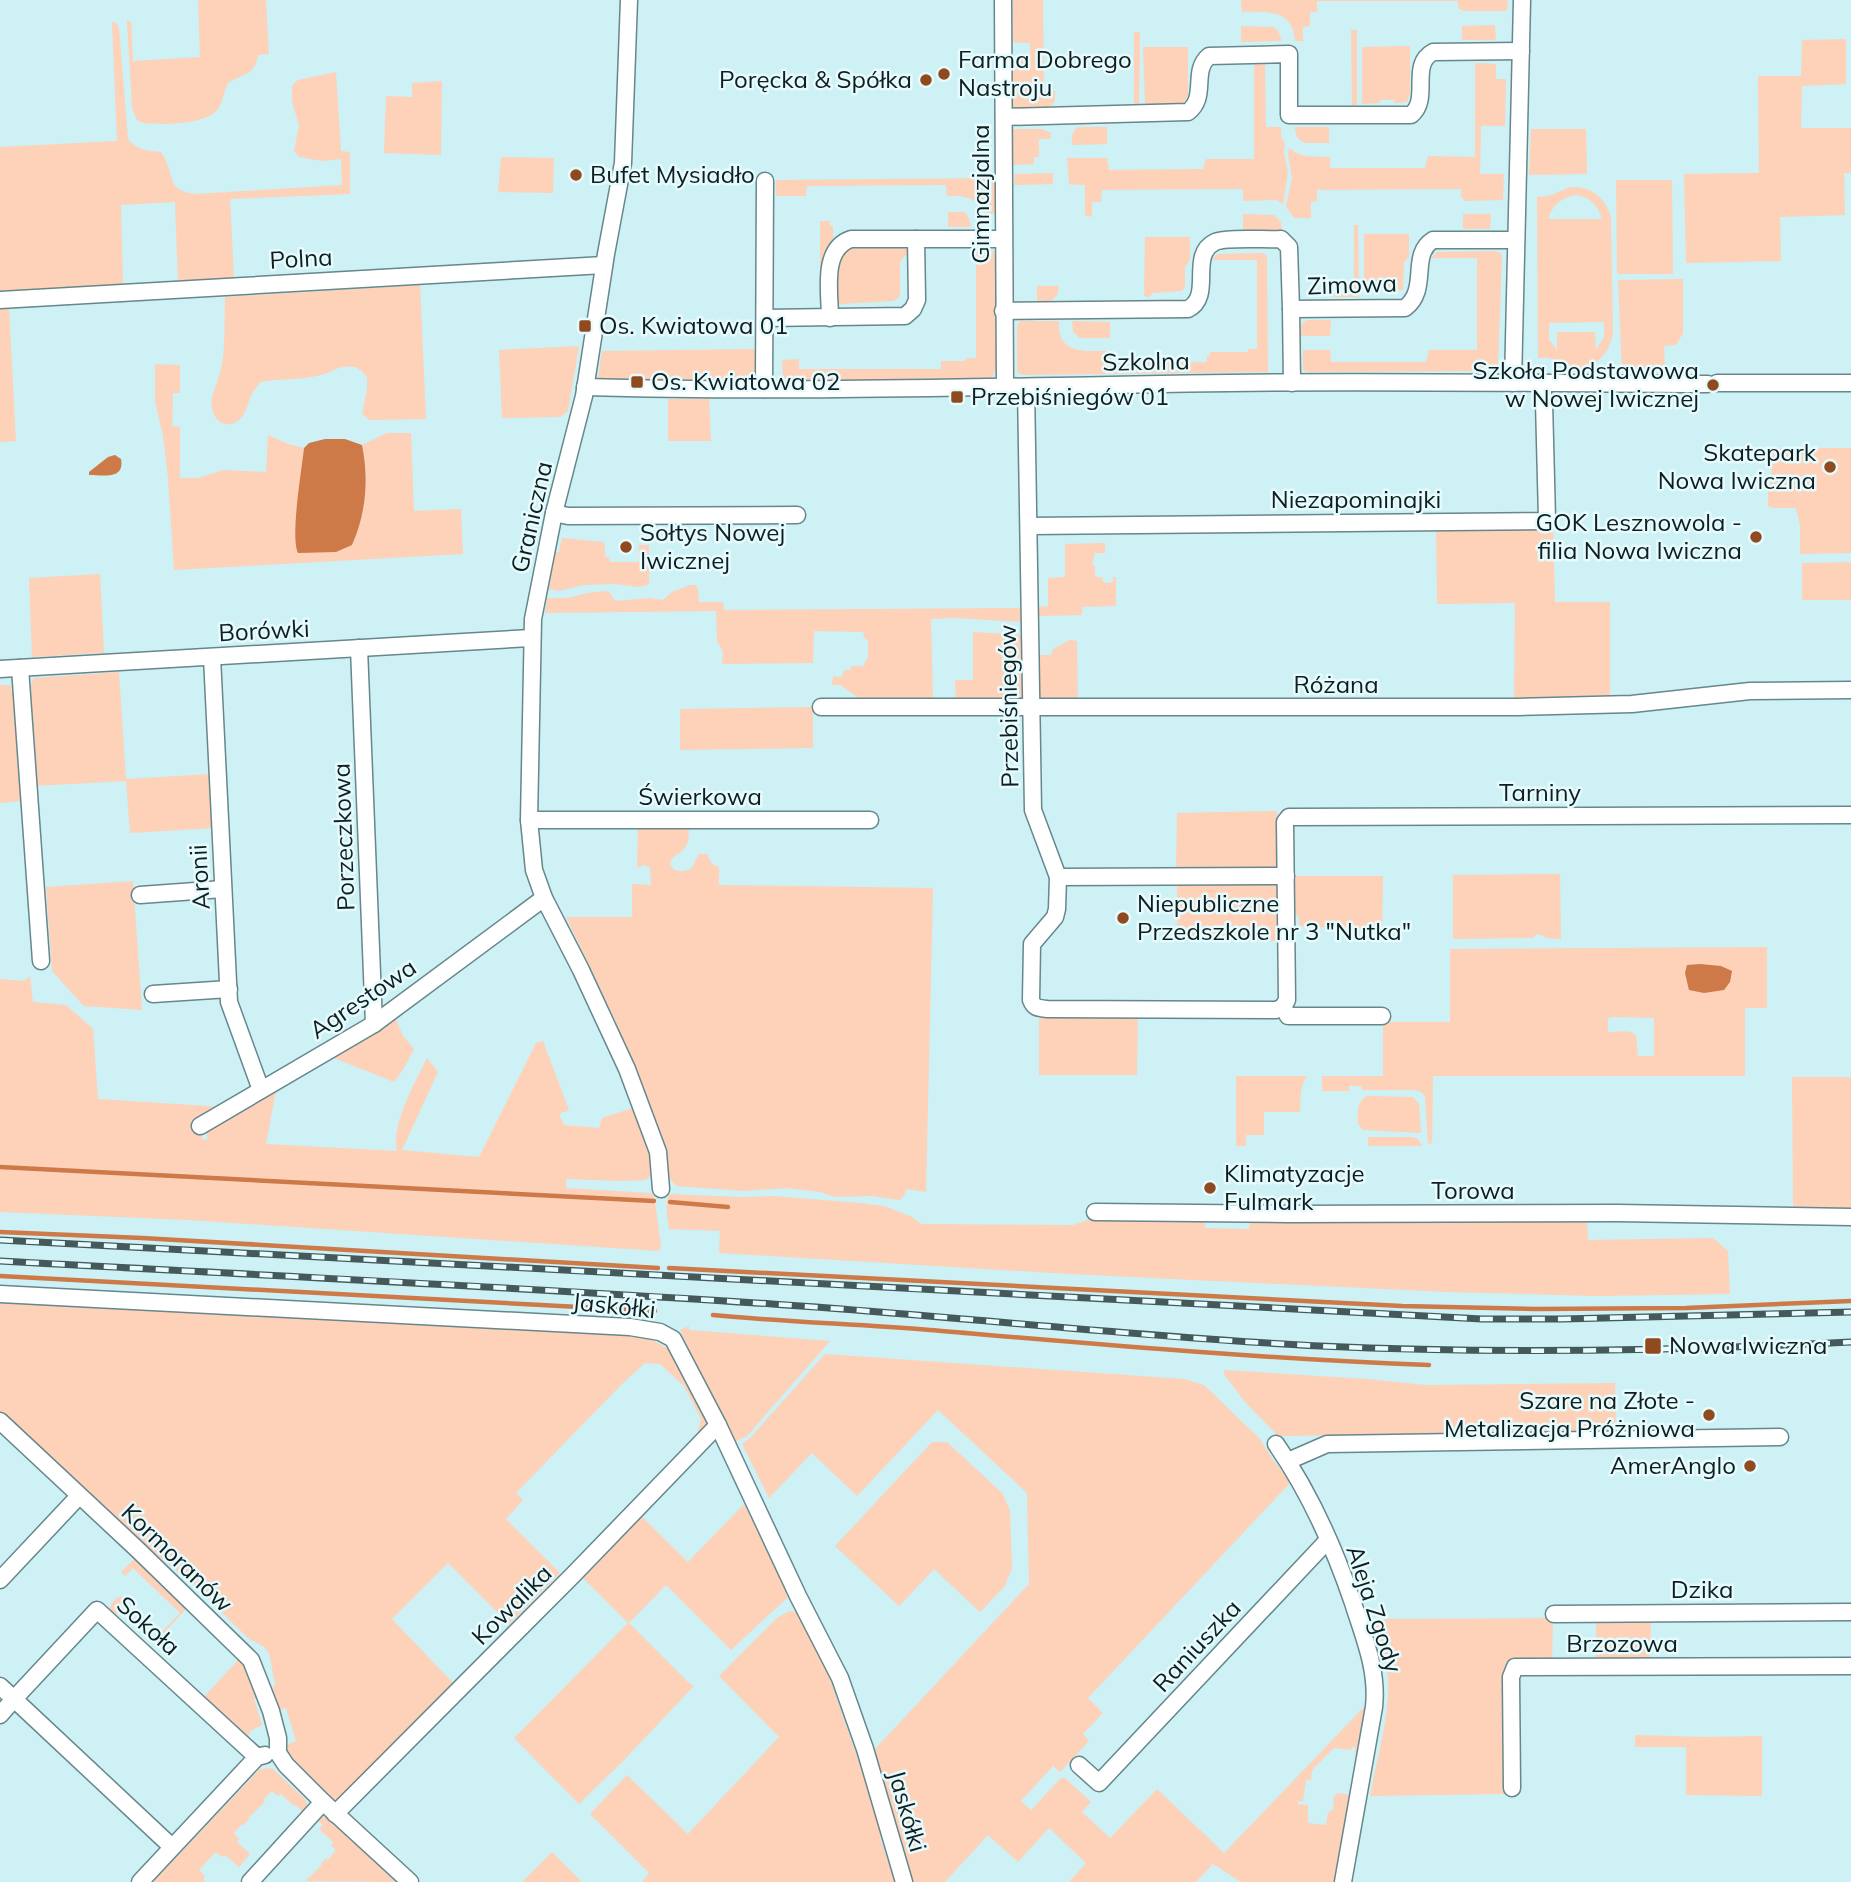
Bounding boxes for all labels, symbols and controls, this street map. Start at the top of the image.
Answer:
place label: Farma Dobrego Nastroju [958,44,1132,102]
place label: Poręcka & Spółka [719,64,912,94]
marker: Farma Dobrego Nastroju [936,66,952,82]
marker: Poręcka & Spółka [918,72,934,88]
street label: Gimnazjalna [965,124,995,264]
place label: Bufet Mysiadło [590,159,755,189]
marker: Bufet Mysiadło [568,167,584,183]
street label: Polna [269,241,333,275]
street label: Zimowa [1307,267,1397,301]
place label: Os. Kwiatowa 01 [599,310,788,340]
marker: Os. Kwiatowa 01 [577,318,593,334]
street label: Szkolna [1102,345,1190,377]
place label: Szkoła Podstawowa w Nowej Iwicznej [1473,355,1699,413]
place label: Os. Kwiatowa 02 [651,366,840,396]
marker: Os. Kwiatowa 02 [629,374,645,390]
marker: Szkoła Podstawowa w Nowej Iwicznej [1705,377,1721,393]
place label: Przebiśniegów 01 [971,381,1169,411]
marker: Przebiśniegów 01 [949,389,965,405]
place label: Skatepark Nowa Iwiczna [1658,437,1817,495]
street label: Graniczna [504,458,558,575]
marker: Skatepark Nowa Iwiczna [1822,459,1838,475]
street label: Niezapominajki [1271,484,1441,514]
place label: GOK Lesznowola - filia Nowa Iwiczna [1536,507,1742,565]
place label: Sołtys Nowej Iwicznej [640,517,785,575]
marker: GOK Lesznowola - filia Nowa Iwiczna [1748,529,1764,545]
marker: Sołtys Nowej Iwicznej [618,539,634,555]
street label: Borówki [218,613,310,647]
street label: Przebiśniegów [992,624,1024,788]
street label: Różana [1293,669,1379,699]
street label: Porzeczkowa [325,763,361,911]
street label: Tarniny [1499,777,1581,807]
street label: Świerkowa [638,781,762,811]
street label: Aronii [182,844,216,910]
place label: Niepubliczne Przedszkole nr 3 "Nutka" [1137,888,1411,946]
marker: Niepubliczne Przedszkole nr 3 "Nutka" [1115,910,1131,926]
street label: Agrestowa [303,952,421,1045]
place label: Klimatyzacje Fulmark [1224,1158,1365,1216]
street label: Torowa [1431,1175,1515,1205]
marker: Klimatyzacje Fulmark [1202,1180,1218,1196]
street label: Jaskółki [571,1286,657,1324]
place label: Nowa Iwiczna [1669,1330,1827,1360]
marker: Nowa Iwiczna [1643,1336,1663,1356]
place label: Szare na Złote - Metalizacja Próżniowa [1444,1385,1695,1443]
marker: Szare na Złote - Metalizacja Próżniowa [1701,1407,1717,1423]
place label: AmerAnglo [1610,1450,1736,1480]
marker: AmerAnglo [1742,1458,1758,1474]
street label: Kormoranów [116,1497,240,1618]
street label: Aleja Zgody [1340,1541,1410,1676]
street label: Kowalika [465,1558,558,1651]
street label: Dzika [1671,1574,1733,1604]
street label: Sokoła [111,1589,186,1661]
street label: Raniuszka [1146,1593,1247,1698]
street label: Brzozowa [1566,1628,1678,1658]
street label: Jaskółki [882,1766,934,1855]

